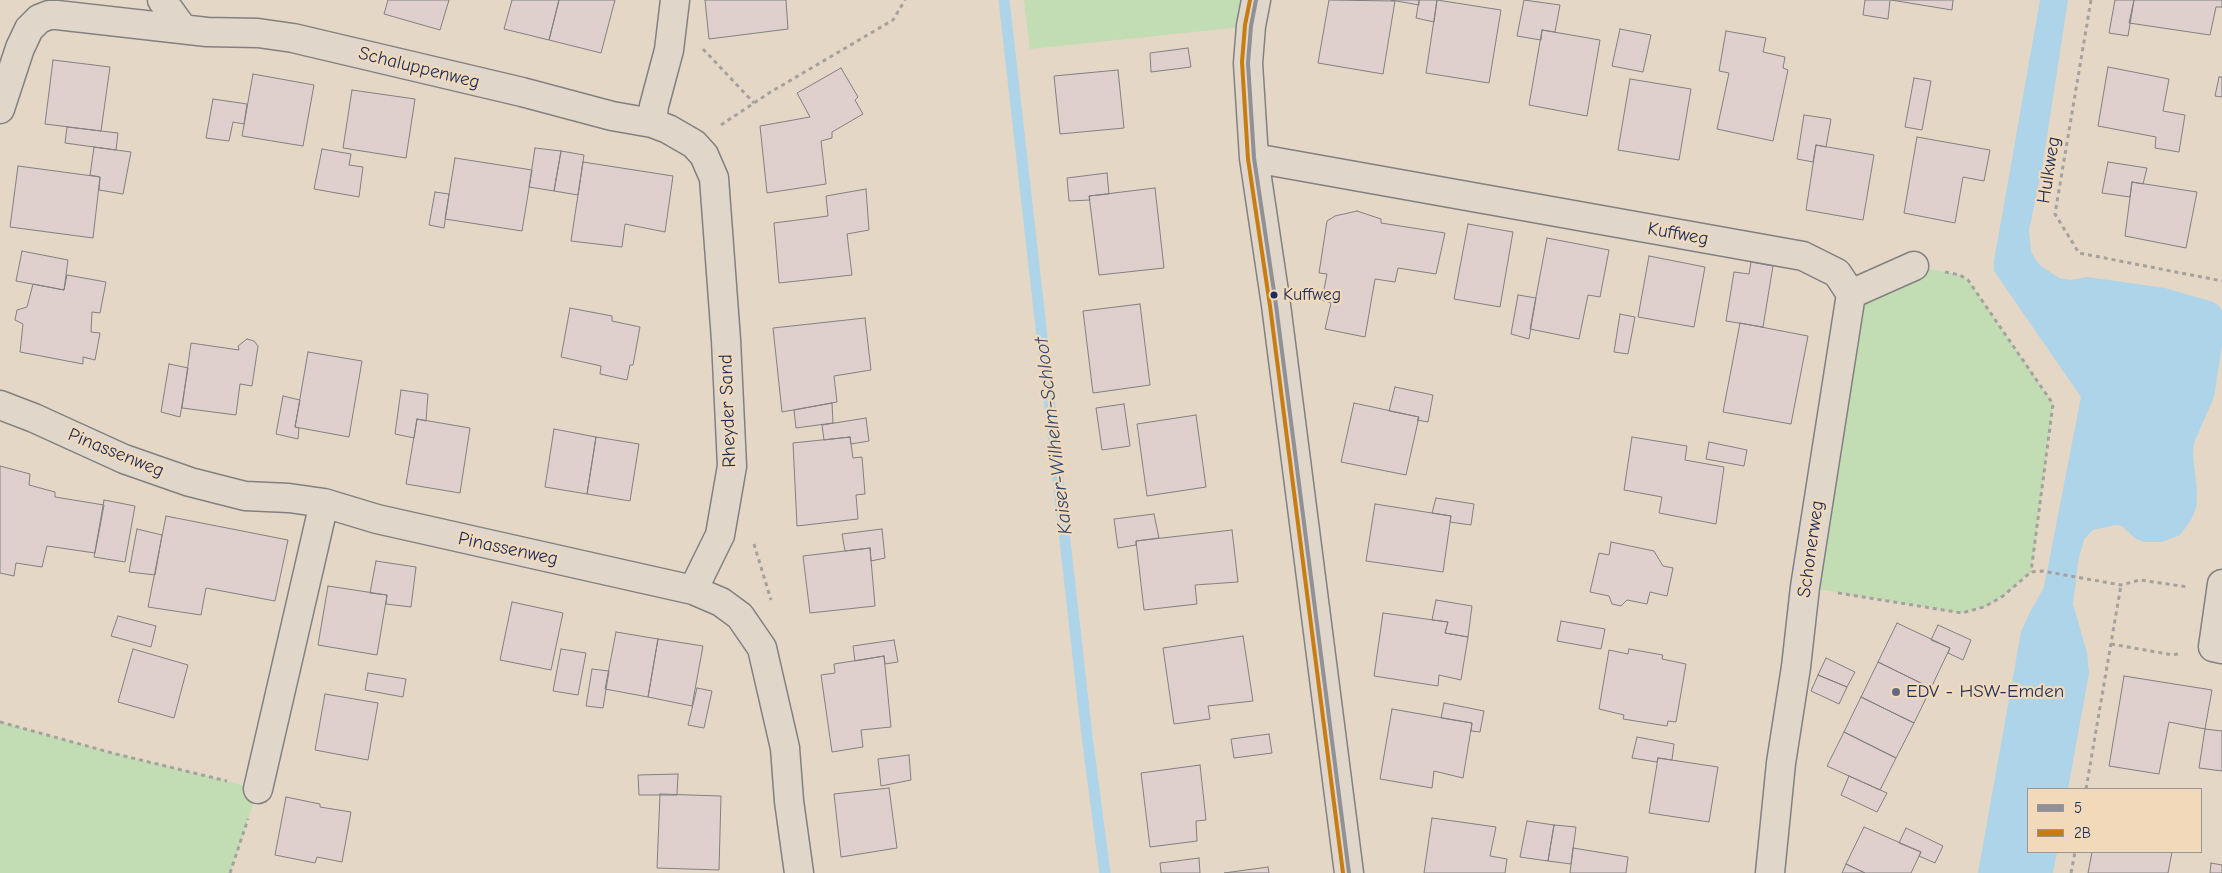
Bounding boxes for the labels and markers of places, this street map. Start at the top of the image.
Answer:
place label: Kuffweg [1283,284,1341,306]
marker: Kuffweg [1269,290,1279,300]
place label: EDV - HSW-Emden [1906,681,2064,703]
marker: EDV - HSW-Emden [1890,686,1902,698]

